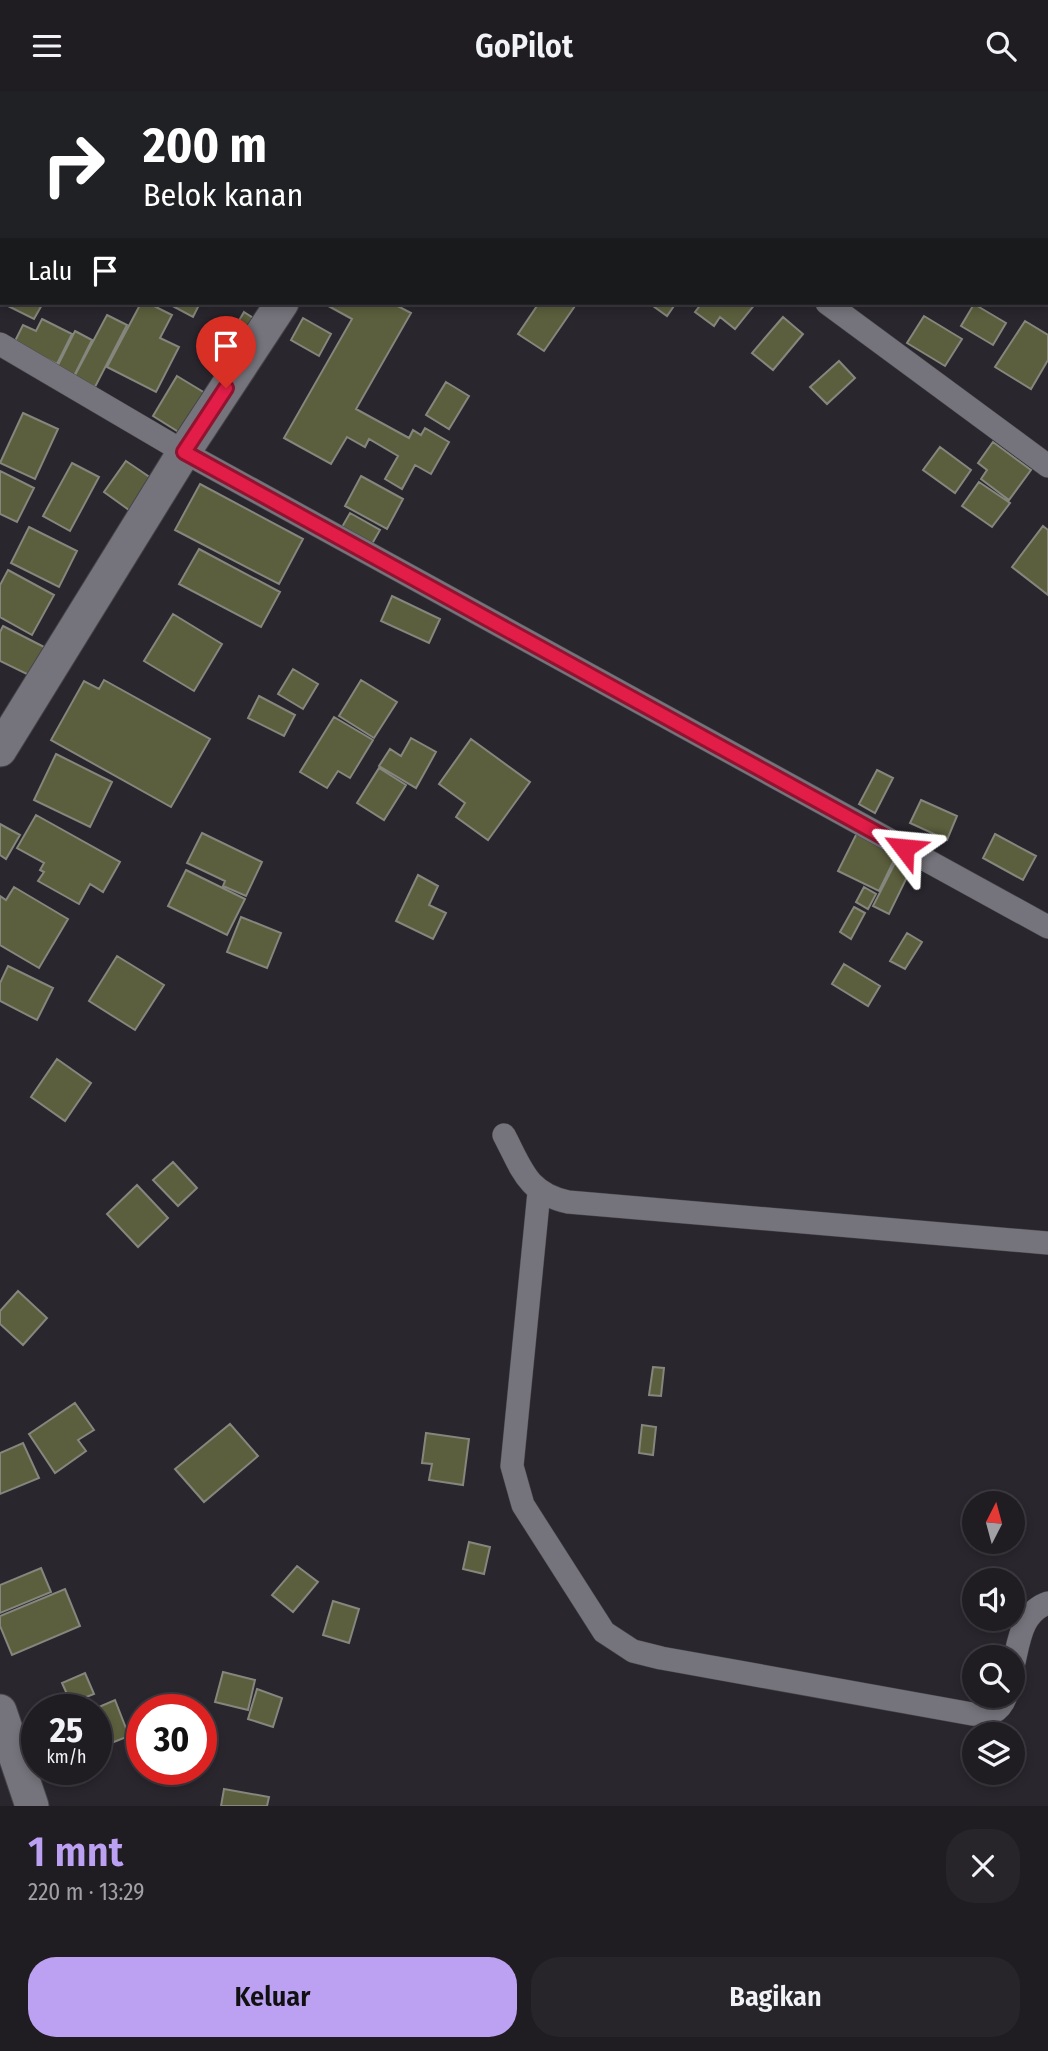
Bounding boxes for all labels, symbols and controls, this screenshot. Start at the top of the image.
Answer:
icon: menu [28,27,66,65]
text: GoPilot [475,27,573,65]
icon: search [982,27,1020,65]
text: 200 m [143,116,267,175]
icon: right [28,119,119,210]
text: Belok kanan [143,176,303,214]
icon: arrive [86,252,124,290]
text: Lalu [28,256,72,287]
pin [196,316,256,388]
icon: arrive [207,327,245,365]
position arrow [867,811,941,885]
north arrow [962,1491,1026,1554]
map controls [962,1491,1025,1785]
button: sound [962,1568,1025,1631]
button: search [962,1645,1025,1708]
speed limit sign: 30 [126,1694,217,1785]
text: 25 [50,1709,83,1751]
button: layers [962,1722,1025,1785]
text: km/h [46,1746,87,1768]
text: 1 mnt [28,1827,123,1877]
button: close [946,1829,1020,1903]
text: 220 m · 13:29 [28,1878,144,1906]
button: Keluar [28,1957,517,2037]
button: Bagikan [531,1957,1020,2037]

